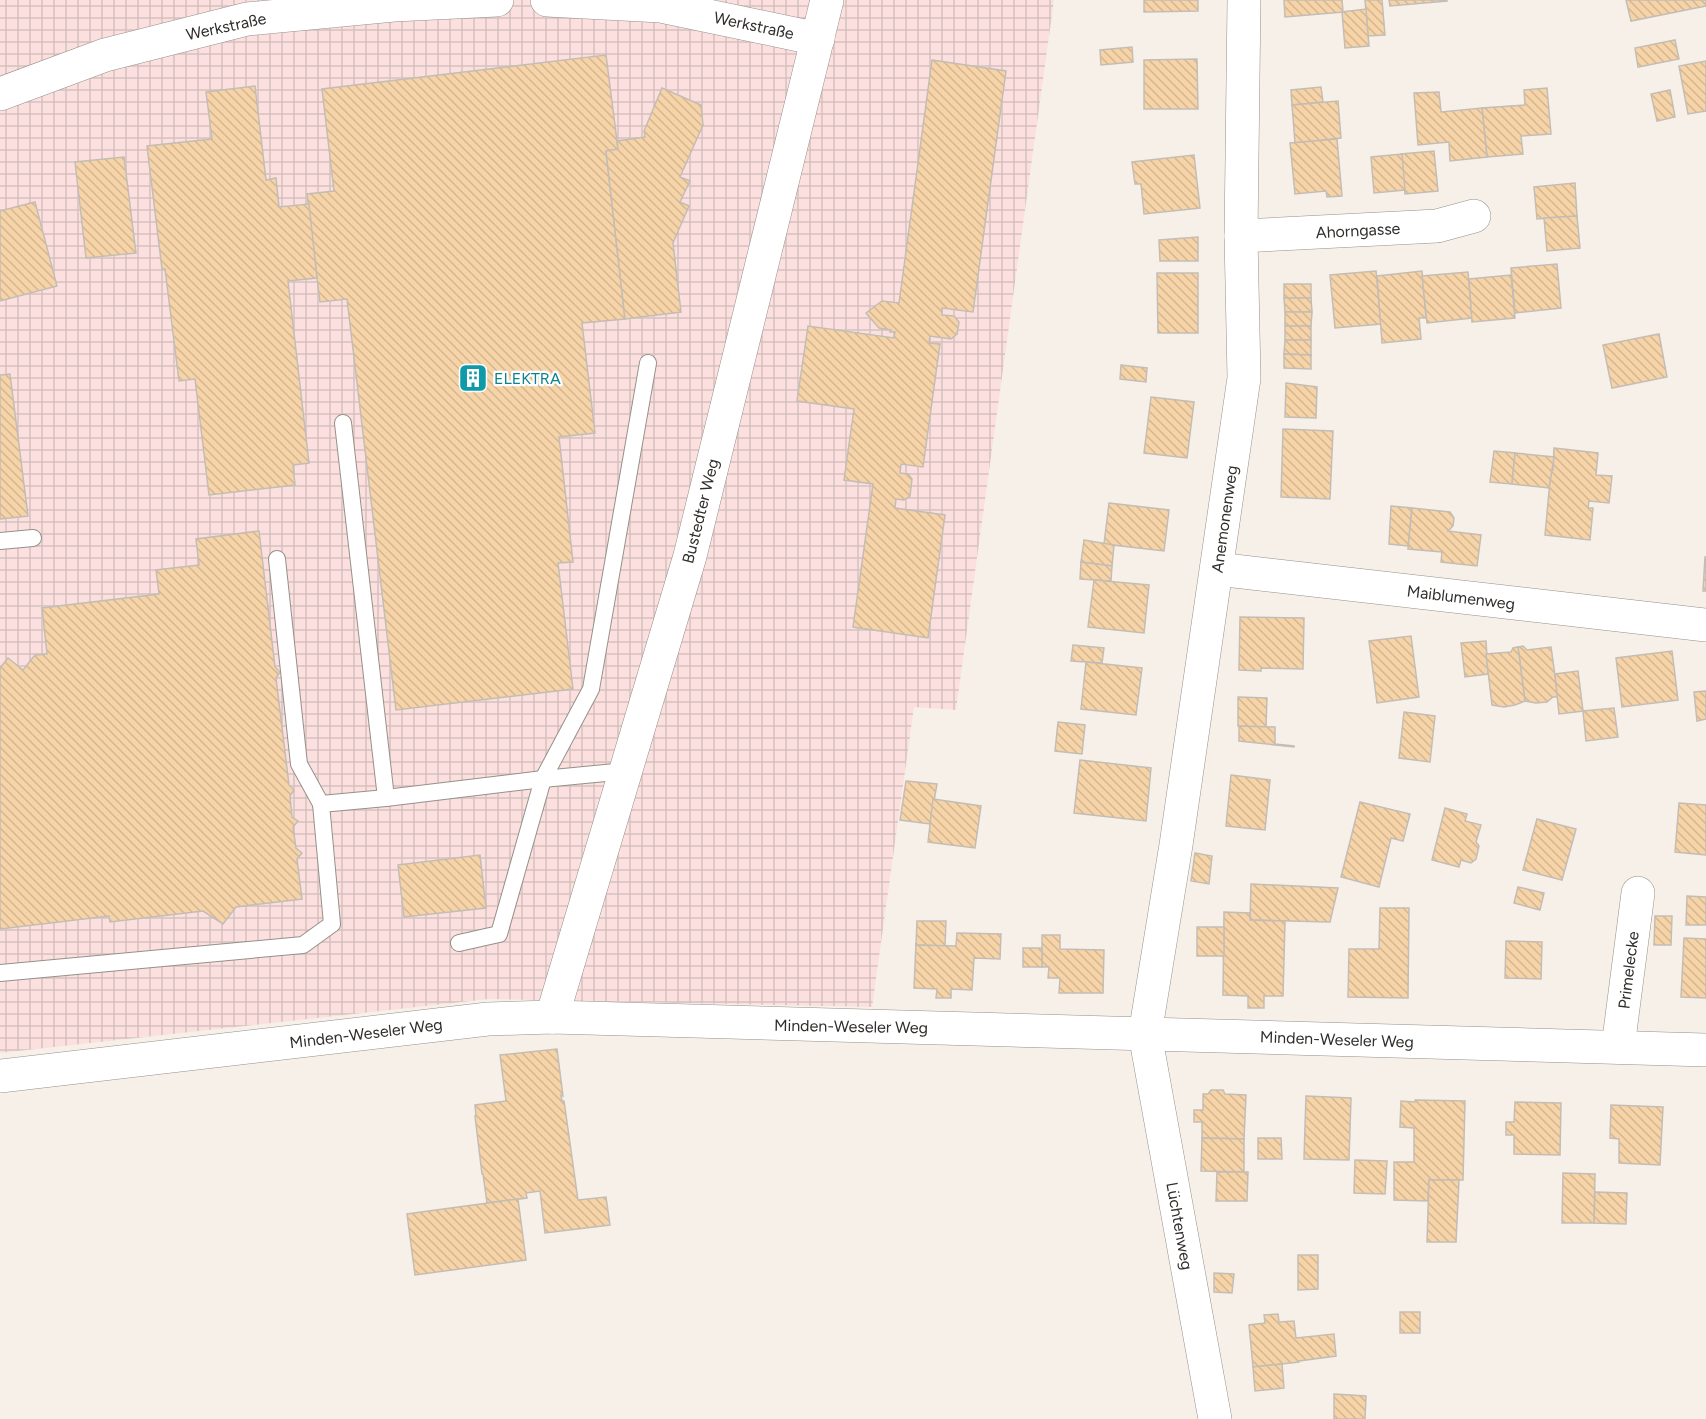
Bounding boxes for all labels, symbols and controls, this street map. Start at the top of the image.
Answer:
street label: Werkstraße [712,8,796,43]
street label: Werkstraße [184,9,268,44]
street label: Ahorngasse [1315,219,1401,242]
building icon: ELEKTRA [457,362,489,394]
place label: ELEKTRA [494,369,561,388]
street label: Bustedter Weg [678,457,723,565]
street label: Anemonenweg [1208,464,1241,574]
street label: Maiblumenweg [1406,581,1516,614]
street label: Primelecke [1614,930,1643,1010]
street label: Minden-Weseler Weg [288,1015,444,1052]
street label: Minden-Weseler Weg [774,1016,928,1037]
street label: Minden-Weseler Weg [1260,1027,1414,1052]
street label: Lüchtenweg [1162,1181,1197,1271]

